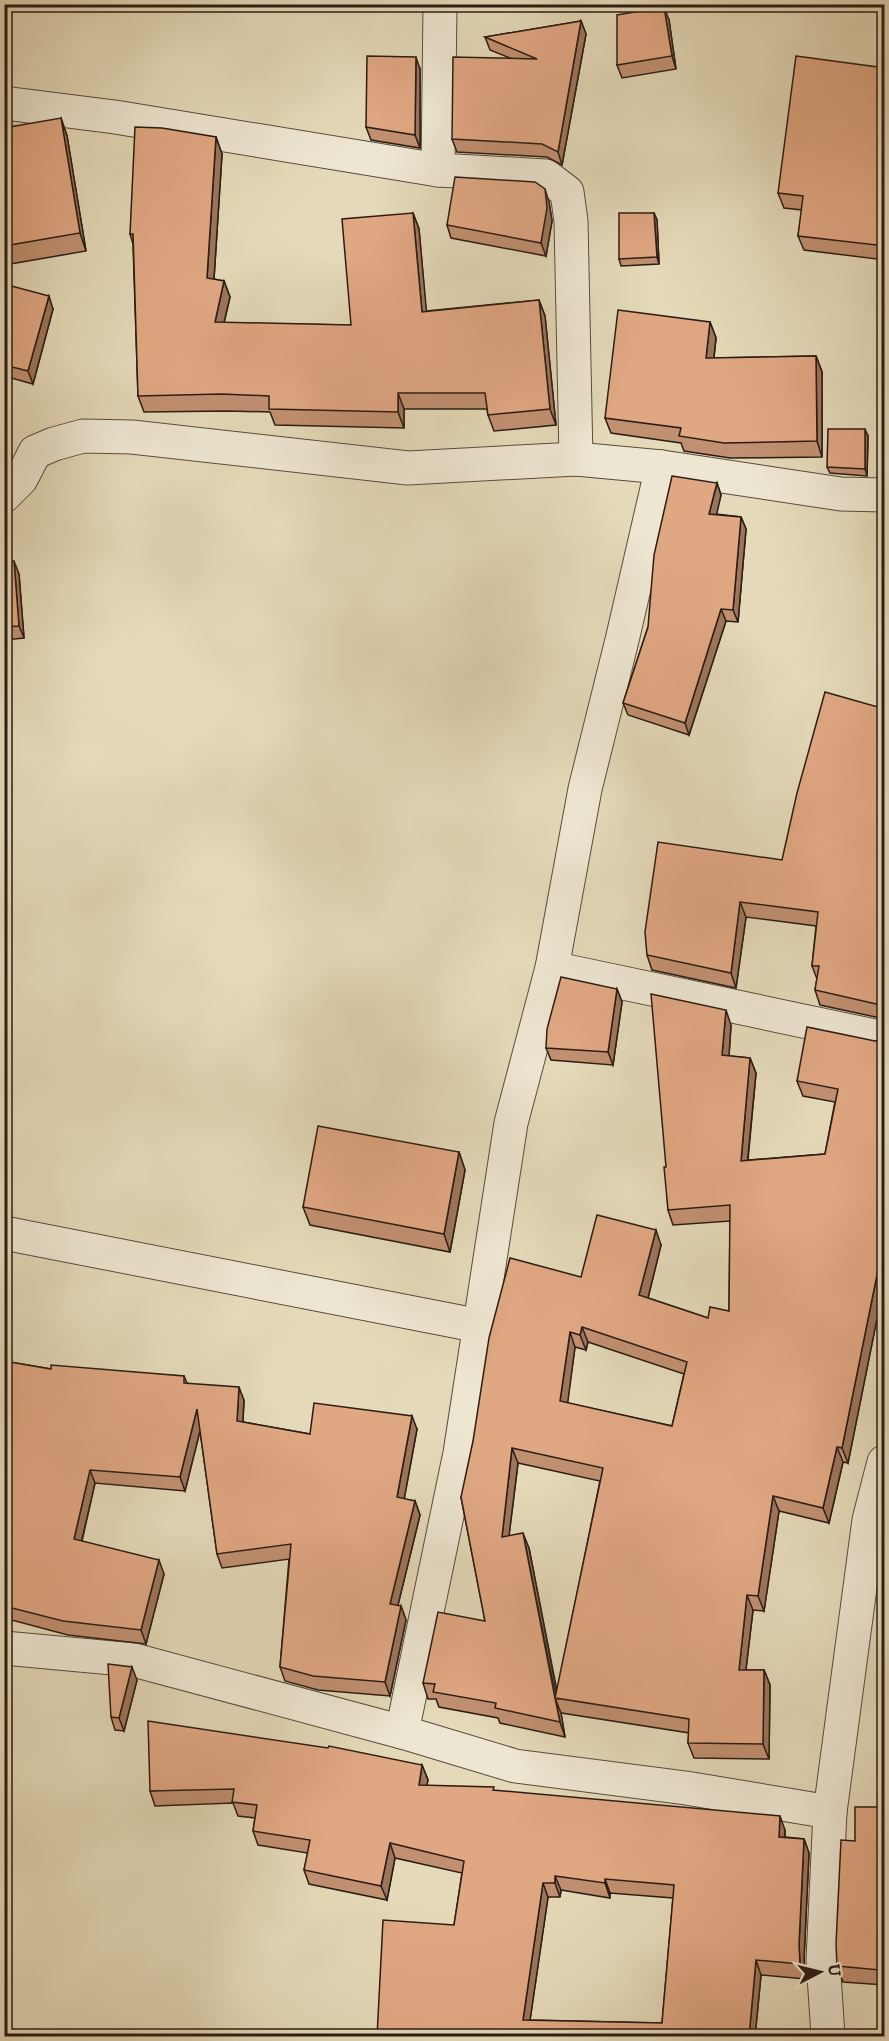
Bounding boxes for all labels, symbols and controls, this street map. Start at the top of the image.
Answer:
north arrow [790,1942,850,2002]
text: U [823,1963,845,1978]

